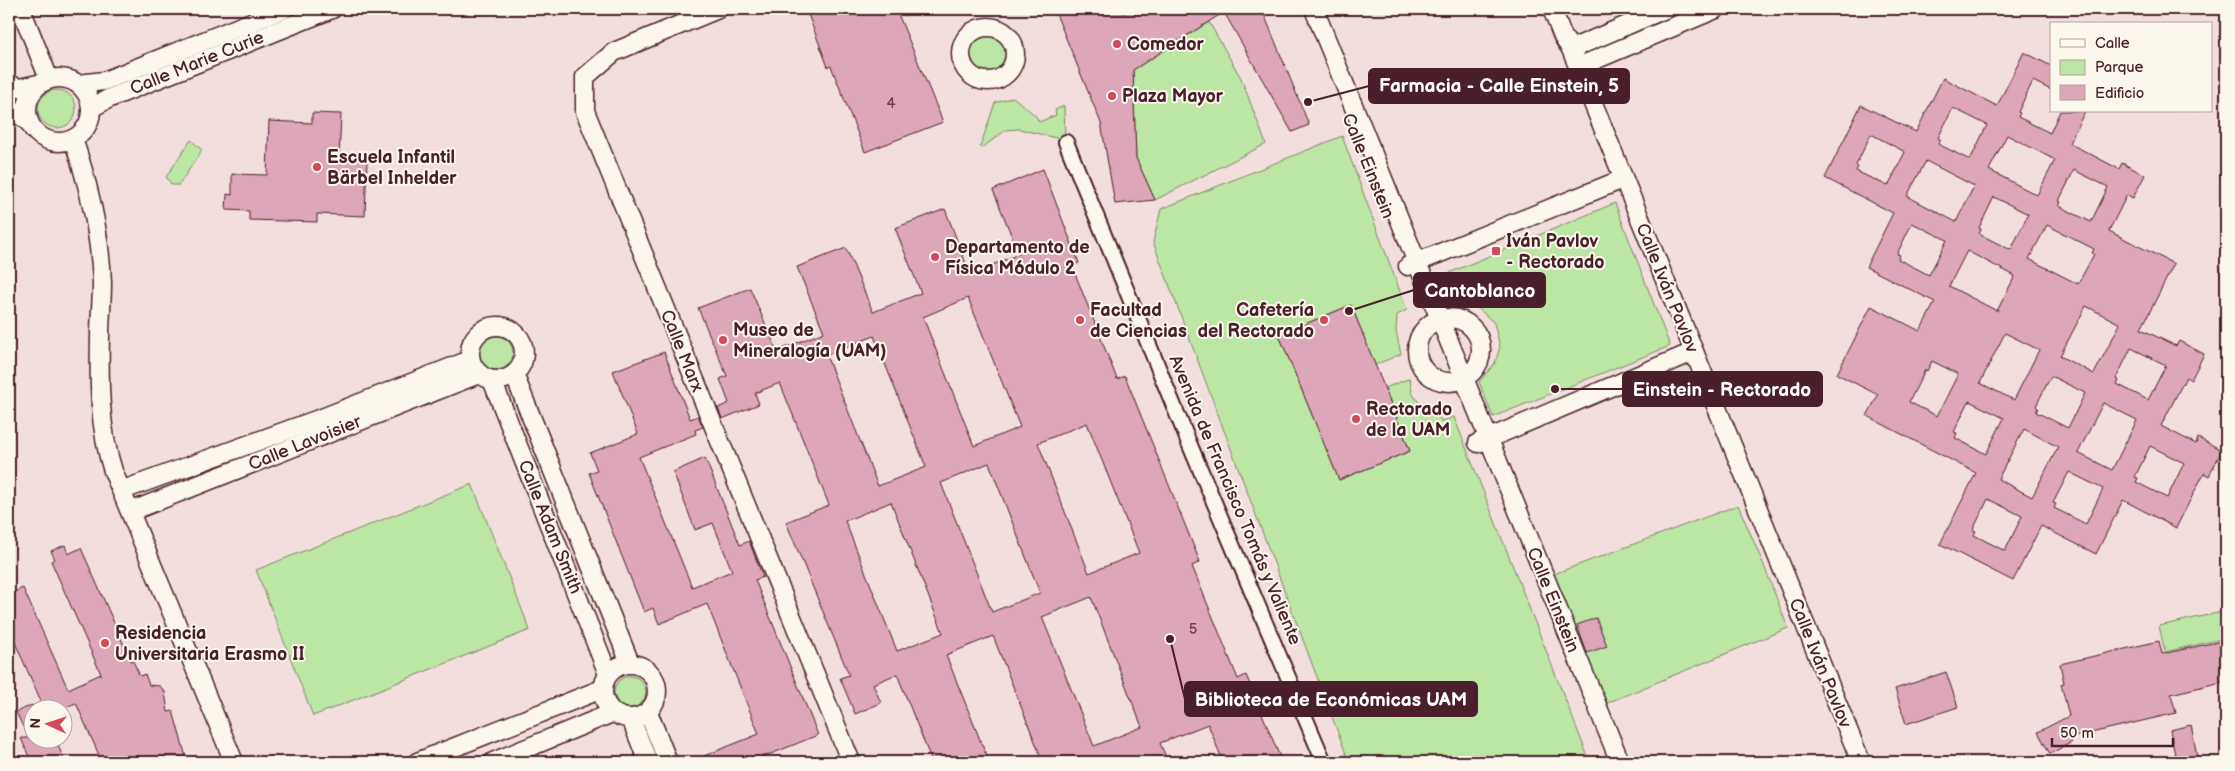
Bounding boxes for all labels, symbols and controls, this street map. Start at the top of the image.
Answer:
legend [2050,22,2212,112]
street label: Calle Marie Curie [127,26,267,99]
place label: Comedor [1127,34,1205,55]
text: Calle [2095,34,2130,53]
marker: Comedor [1111,38,1123,50]
text: Parque [2095,58,2144,77]
callout: Farmacia - Calle Einstein, 5 [1369,69,1629,103]
text: Farmacia - Calle Einstein, 5 [1379,75,1619,98]
text: Edificio [2095,84,2144,103]
place label: Plaza Mayor [1122,86,1224,107]
marker: Plaza Mayor [1106,90,1118,102]
house number: 4 [886,94,896,113]
street label: Calle Einstein [1337,110,1399,222]
place label: Escuela Infantil Bärbel Inhelder [327,147,457,189]
marker: Escuela Infantil Bärbel Inhelder [311,161,323,173]
street label: Calle Iván Pavlov [1631,220,1703,356]
place label: Iván Pavlov - Rectorado [1506,231,1605,273]
place label: Departamento de Física Módulo 2 [945,237,1090,279]
marker: Iván Pavlov - Rectorado [1490,245,1502,257]
marker: Departamento de Física Módulo 2 [929,251,941,263]
callout: Cantoblanco [1414,273,1545,307]
text: Cantoblanco [1425,280,1535,303]
place label: Facultad de Ciencias [1090,300,1187,342]
place label: Cafetería del Rectorado [1197,300,1314,342]
street label: Calle Marx [656,307,708,396]
marker: Facultad de Ciencias [1074,314,1086,326]
marker: Cafetería del Rectorado [1318,314,1330,326]
place label: Museo de Mineralogía (UAM) [733,320,886,362]
marker: Museo de Mineralogía (UAM) [717,334,729,346]
street label: Avenida de Francisco Tomás y Valiente [1164,352,1306,648]
callout: Einstein - Rectorado [1623,372,1822,406]
text: Einstein - Rectorado [1633,379,1811,402]
place label: Rectorado de la UAM [1366,399,1452,441]
street label: Calle Lavoisier [246,411,365,475]
marker: Rectorado de la UAM [1350,413,1362,425]
street label: Calle Adam Smith [514,457,586,597]
street label: Calle Einstein [1522,544,1584,656]
street label: Calle Iván Pavlov [1784,595,1856,731]
house number: 5 [1189,620,1197,639]
place label: Residencia Universitaria Erasmo II [115,623,305,665]
marker: Residencia Universitaria Erasmo II [99,637,111,649]
callout: Biblioteca de Económicas UAM [1185,682,1477,716]
text: Biblioteca de Económicas UAM [1195,689,1467,712]
north arrow [22,698,72,748]
scale bar [2052,716,2174,748]
text: N [27,718,44,729]
text: 50 m [2060,724,2094,743]

